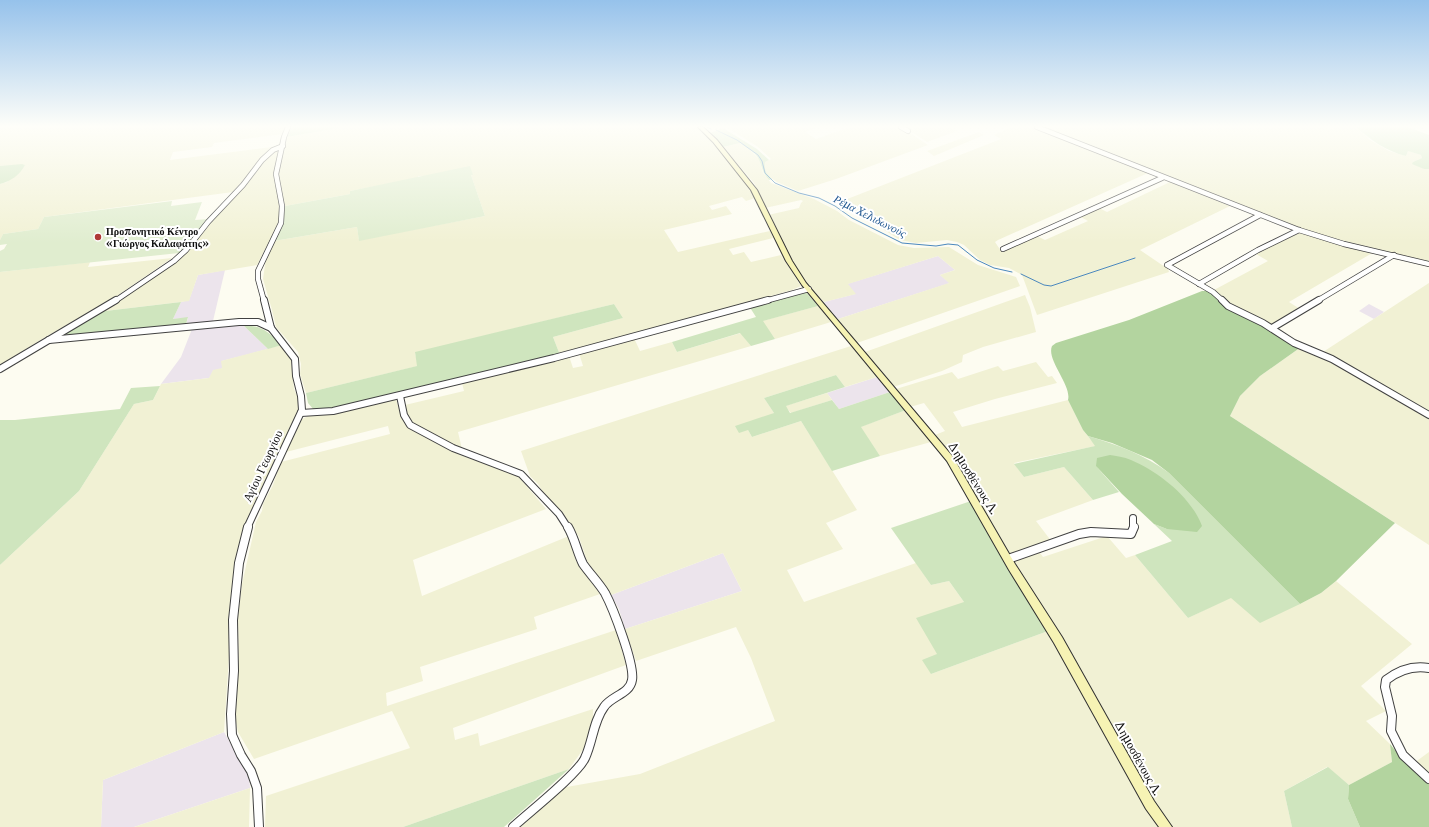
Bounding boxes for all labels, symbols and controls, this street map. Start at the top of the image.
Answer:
water label: Ρέμα Χελιδωνούς [830,191,909,241]
place label: Προπονητικό Κέντρο «Γιώργος Καλαφάτης» [106,225,209,250]
marker: Προπονητικό Κέντρο «Γιώργος Καλαφάτης» [93,232,103,242]
street label: Αγίου Γεωργίου [239,427,286,504]
street label: Δημοσθένους Λ. [945,438,1002,517]
street label: Δημοσθένους Λ. [1112,718,1165,798]

